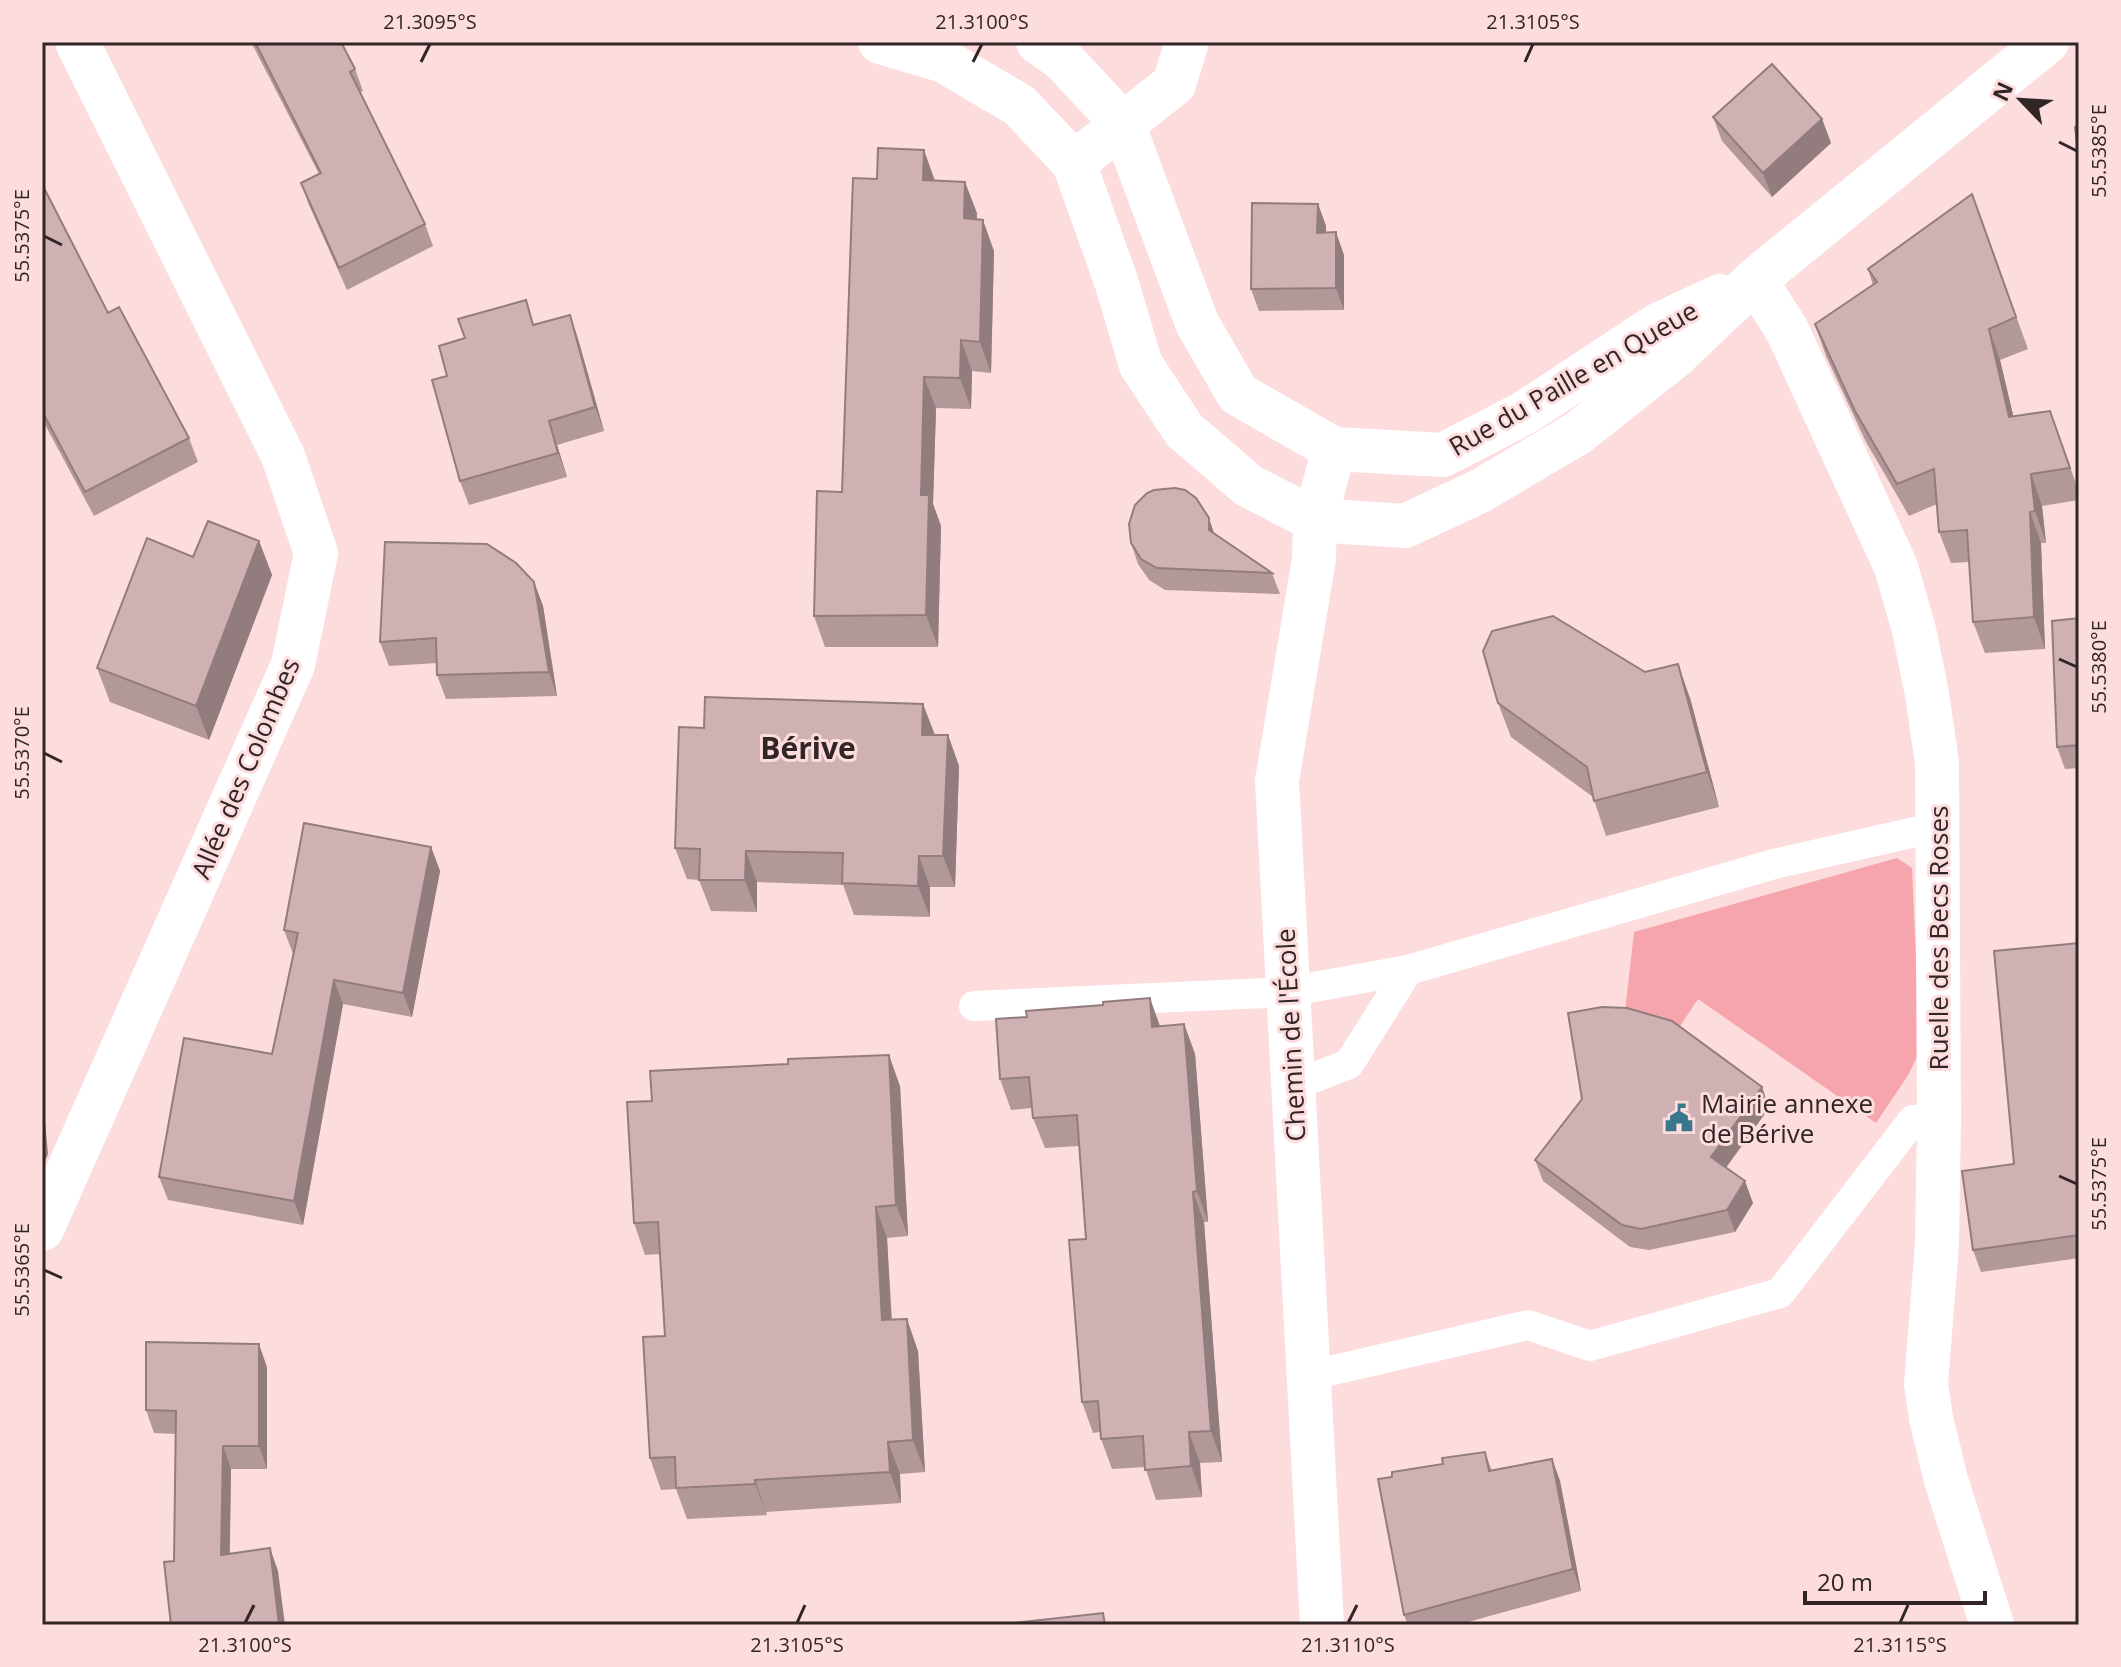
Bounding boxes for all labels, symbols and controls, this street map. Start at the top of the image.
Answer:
text: 21.3095°S [383,8,477,35]
text: 21.3100°S [935,8,1029,35]
text: 21.3105°S [1486,8,1580,35]
north arrow [1981,60,2061,140]
text: N [1985,77,2019,106]
text: 55.5385°E [2085,104,2112,198]
text: 55.5375°E [8,189,35,283]
street label: Rue du Paille en Queue [1442,292,1704,464]
text: 55.5380°E [2085,620,2112,714]
street label: Allée des Colombes [182,652,308,884]
text: 55.5370°E [8,706,35,800]
district label: Bérive [760,727,856,768]
street label: Ruelle des Becs Roses [1920,806,1956,1070]
street label: Chemin de l'École [1266,927,1314,1143]
place label: Mairie annexe de Bérive [1701,1085,1873,1151]
public building icon: Mairie annexe de Bérive [1664,1103,1694,1133]
text: 55.5375°E [2085,1137,2112,1231]
text: 55.5365°E [8,1223,35,1317]
scale bar [1805,1555,1985,1605]
text: 20 m [1817,1565,1873,1598]
text: 21.3100°S [198,1631,292,1658]
text: 21.3105°S [750,1631,844,1658]
text: 21.3110°S [1301,1631,1395,1658]
text: 21.3115°S [1853,1631,1947,1658]

